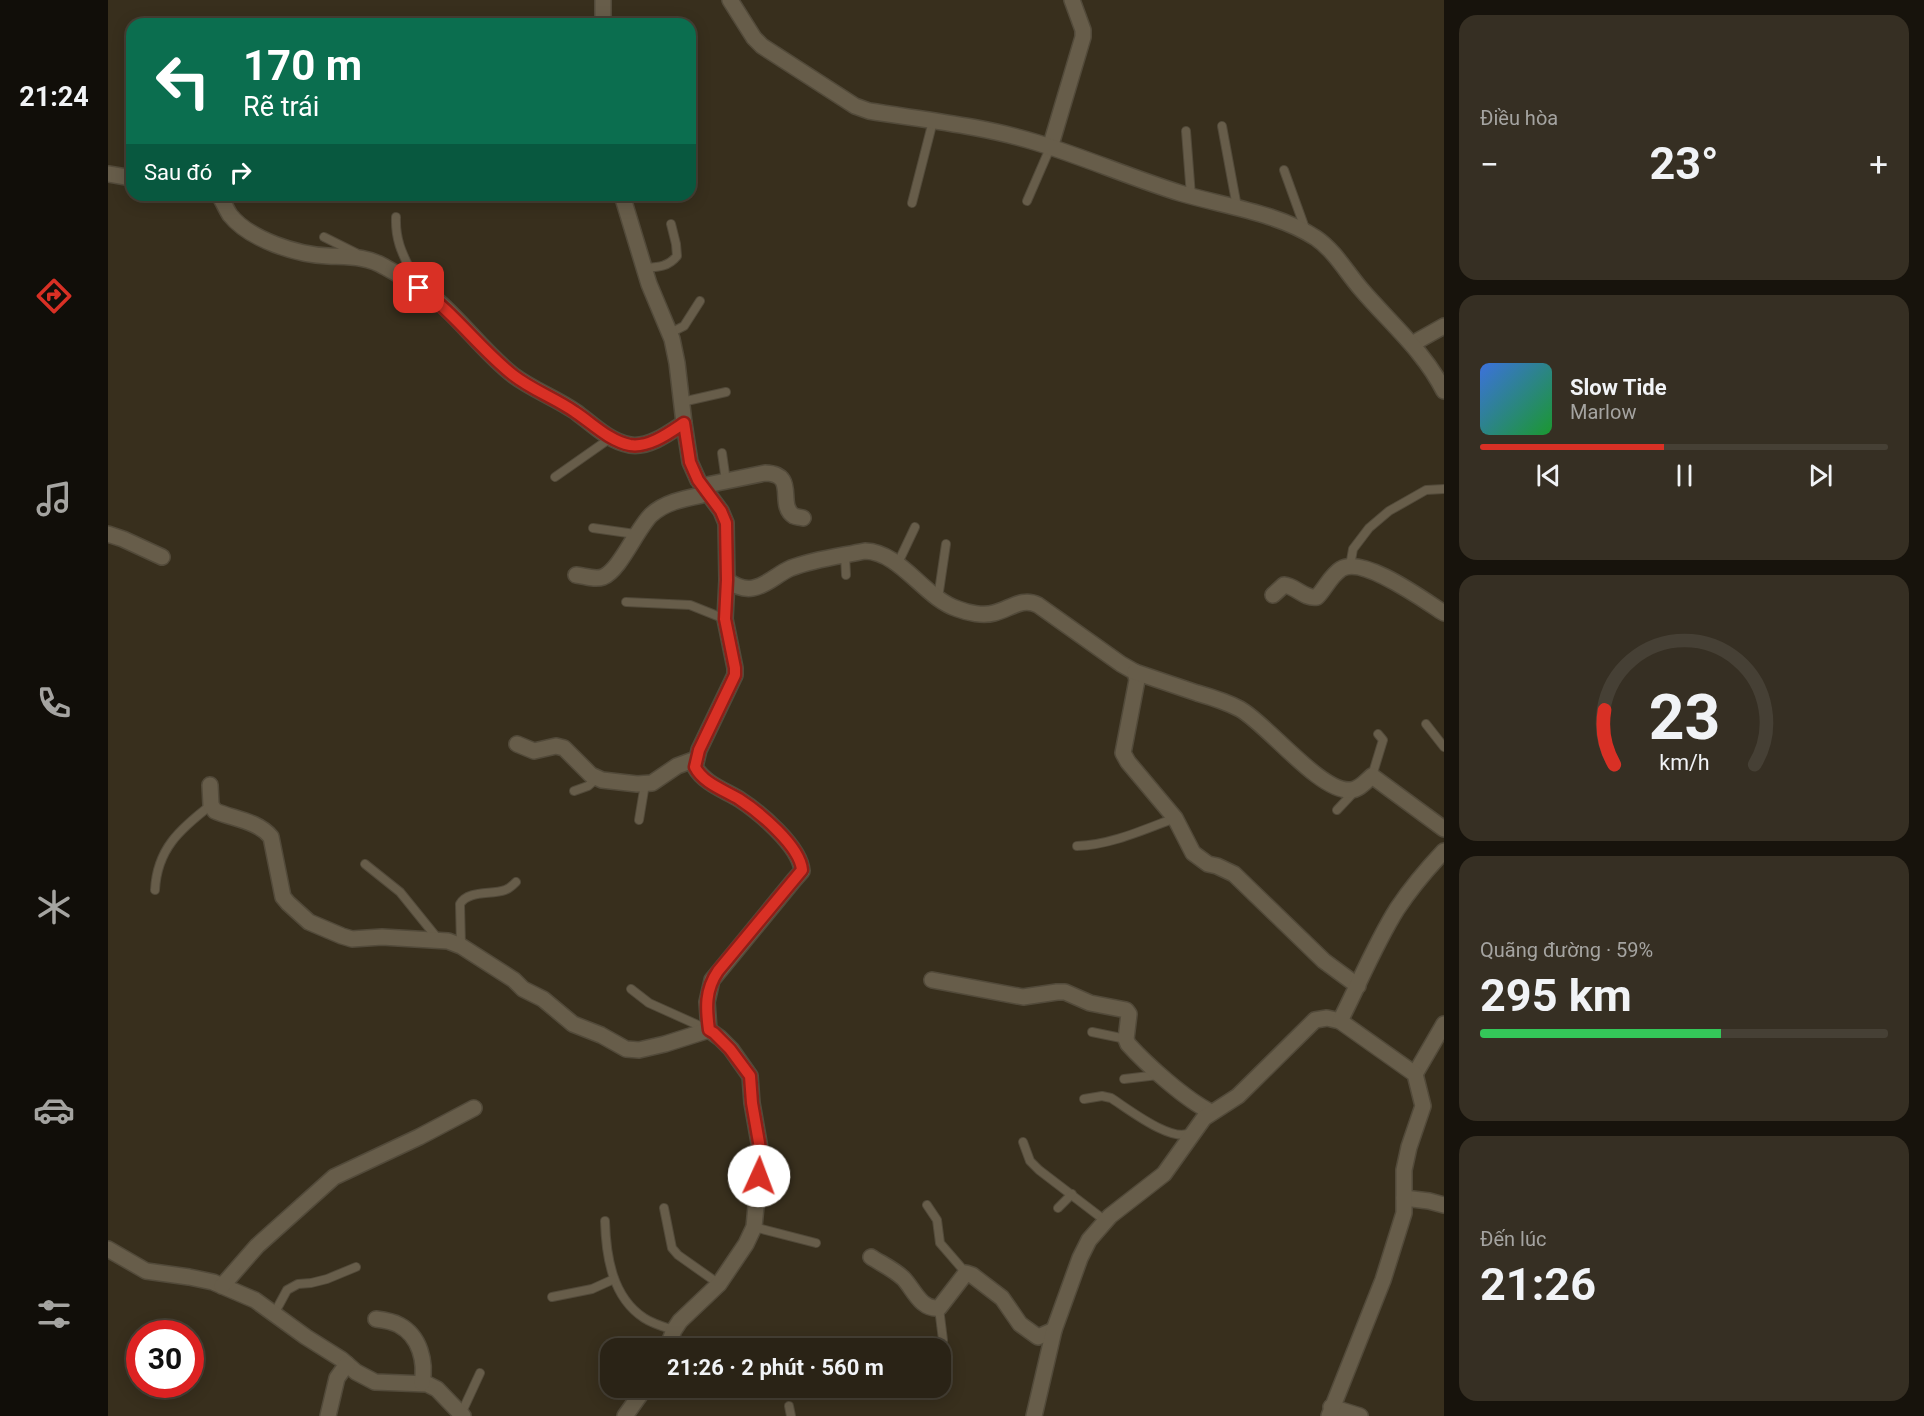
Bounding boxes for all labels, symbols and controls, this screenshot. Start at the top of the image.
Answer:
text: 170 m [243,41,362,90]
icon: left [144,42,222,120]
text: 21:24 [19,81,89,113]
text: Rẽ trái [243,91,319,123]
text: Điều hòa [1480,106,1558,130]
text: 23° [1649,137,1719,190]
text: − [1480,145,1499,184]
text: + [1869,145,1888,184]
icon: right [224,156,257,189]
text: Sau đó [144,160,212,185]
pin [393,262,444,313]
icon: arrive [402,271,435,304]
icon: directions [33,275,75,317]
text: Slow Tide [1570,375,1667,400]
text: Marlow [1570,400,1636,424]
icon: previous [1532,459,1565,492]
icon: pause [1668,459,1701,492]
icon: next [1804,459,1837,492]
icon: music [33,478,75,520]
text: 23 [1648,681,1720,754]
icon: phone [33,682,75,724]
text: km/h [1659,750,1709,775]
icon: climate [33,886,75,928]
text: Quãng đường · 59% [1480,938,1653,962]
text: 295 km [1480,969,1632,1022]
icon: car [33,1089,75,1131]
position arrow [727,1144,791,1208]
text: Đến lúc [1480,1227,1546,1251]
text: 21:26 [1480,1258,1596,1311]
icon: filters [33,1293,75,1335]
speed limit sign: 30 [126,1320,204,1398]
text: 21:26 · 2 phút · 560 m [667,1355,884,1380]

